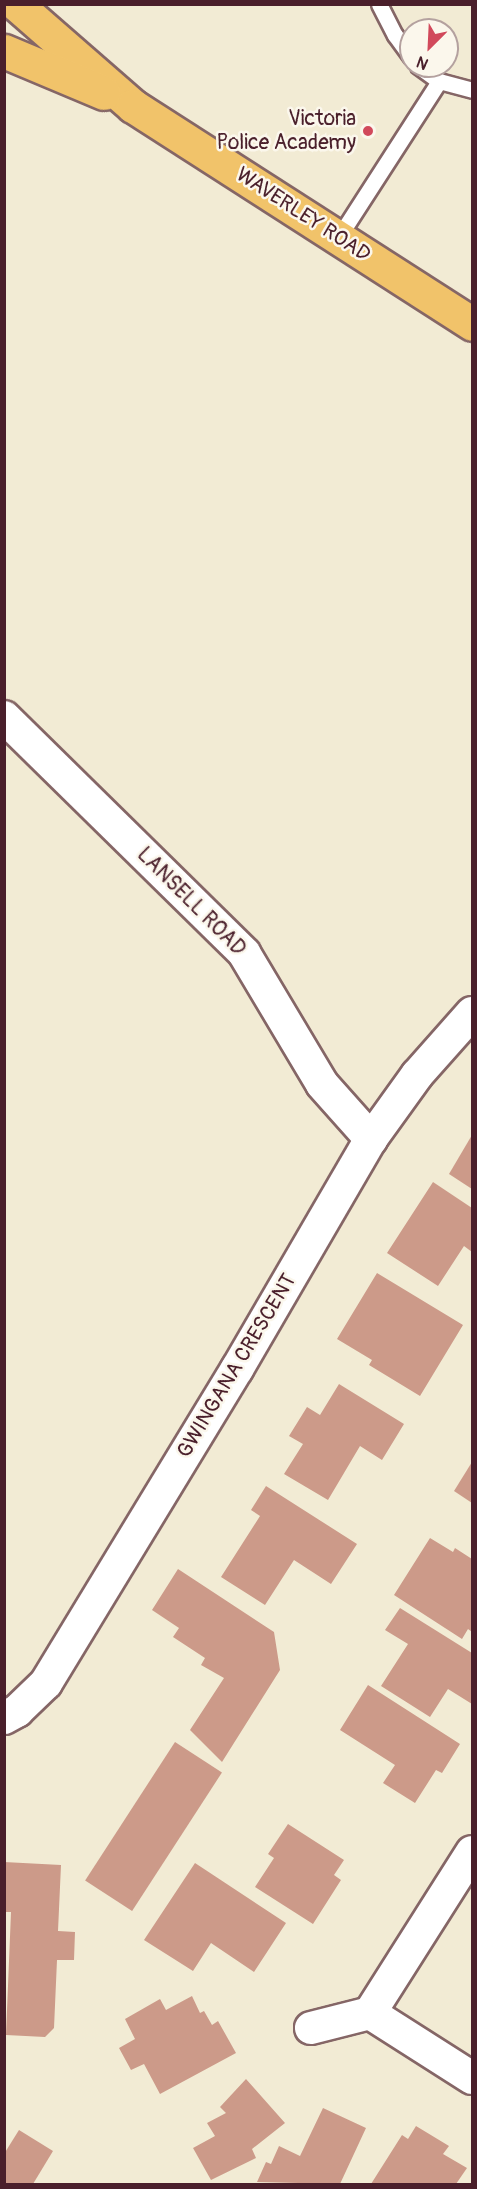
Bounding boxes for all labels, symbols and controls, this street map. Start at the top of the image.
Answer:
north arrow [399,18,459,78]
text: N [413,51,432,74]
place label: Victoria Police Academy [216,106,356,156]
marker: Victoria Police Academy [361,124,375,138]
street label: WAVERLEY ROAD [231,162,375,268]
street label: LANSELL ROAD [131,842,251,962]
street label: GWINGANA CRESCENT [172,1269,302,1463]

